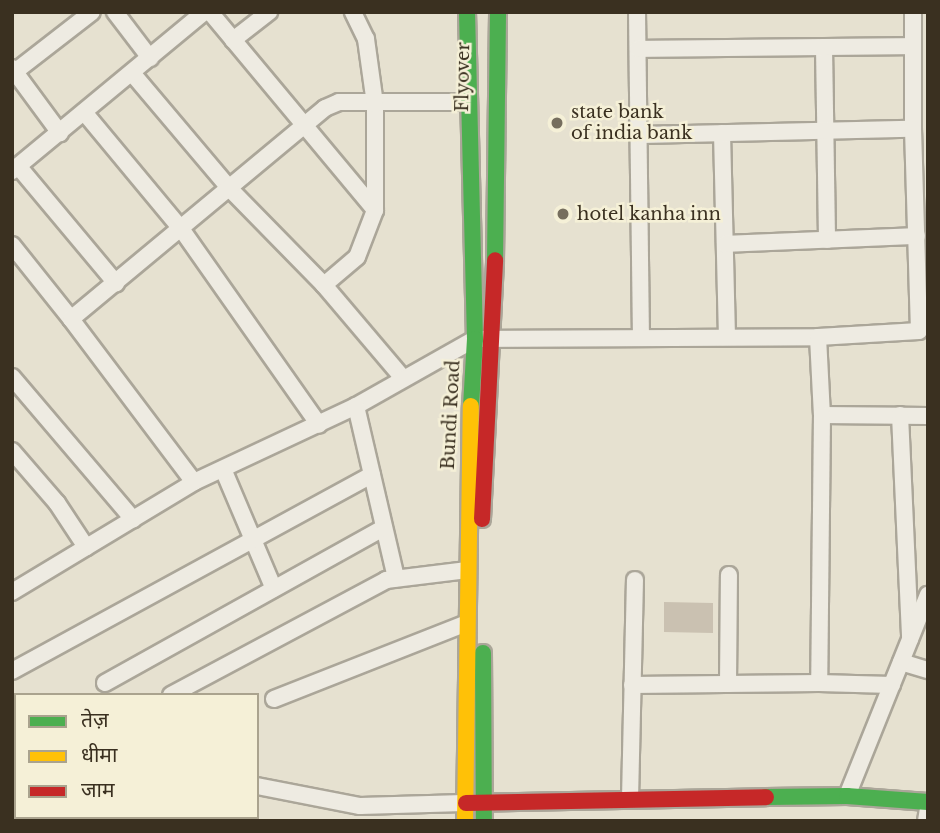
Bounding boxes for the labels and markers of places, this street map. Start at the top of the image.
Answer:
place label: state bank of india bank [571,102,693,144]
marker: state bank of india bank [549,115,565,131]
place label: hotel kanha inn [577,203,721,225]
marker: hotel kanha inn [555,206,571,222]

